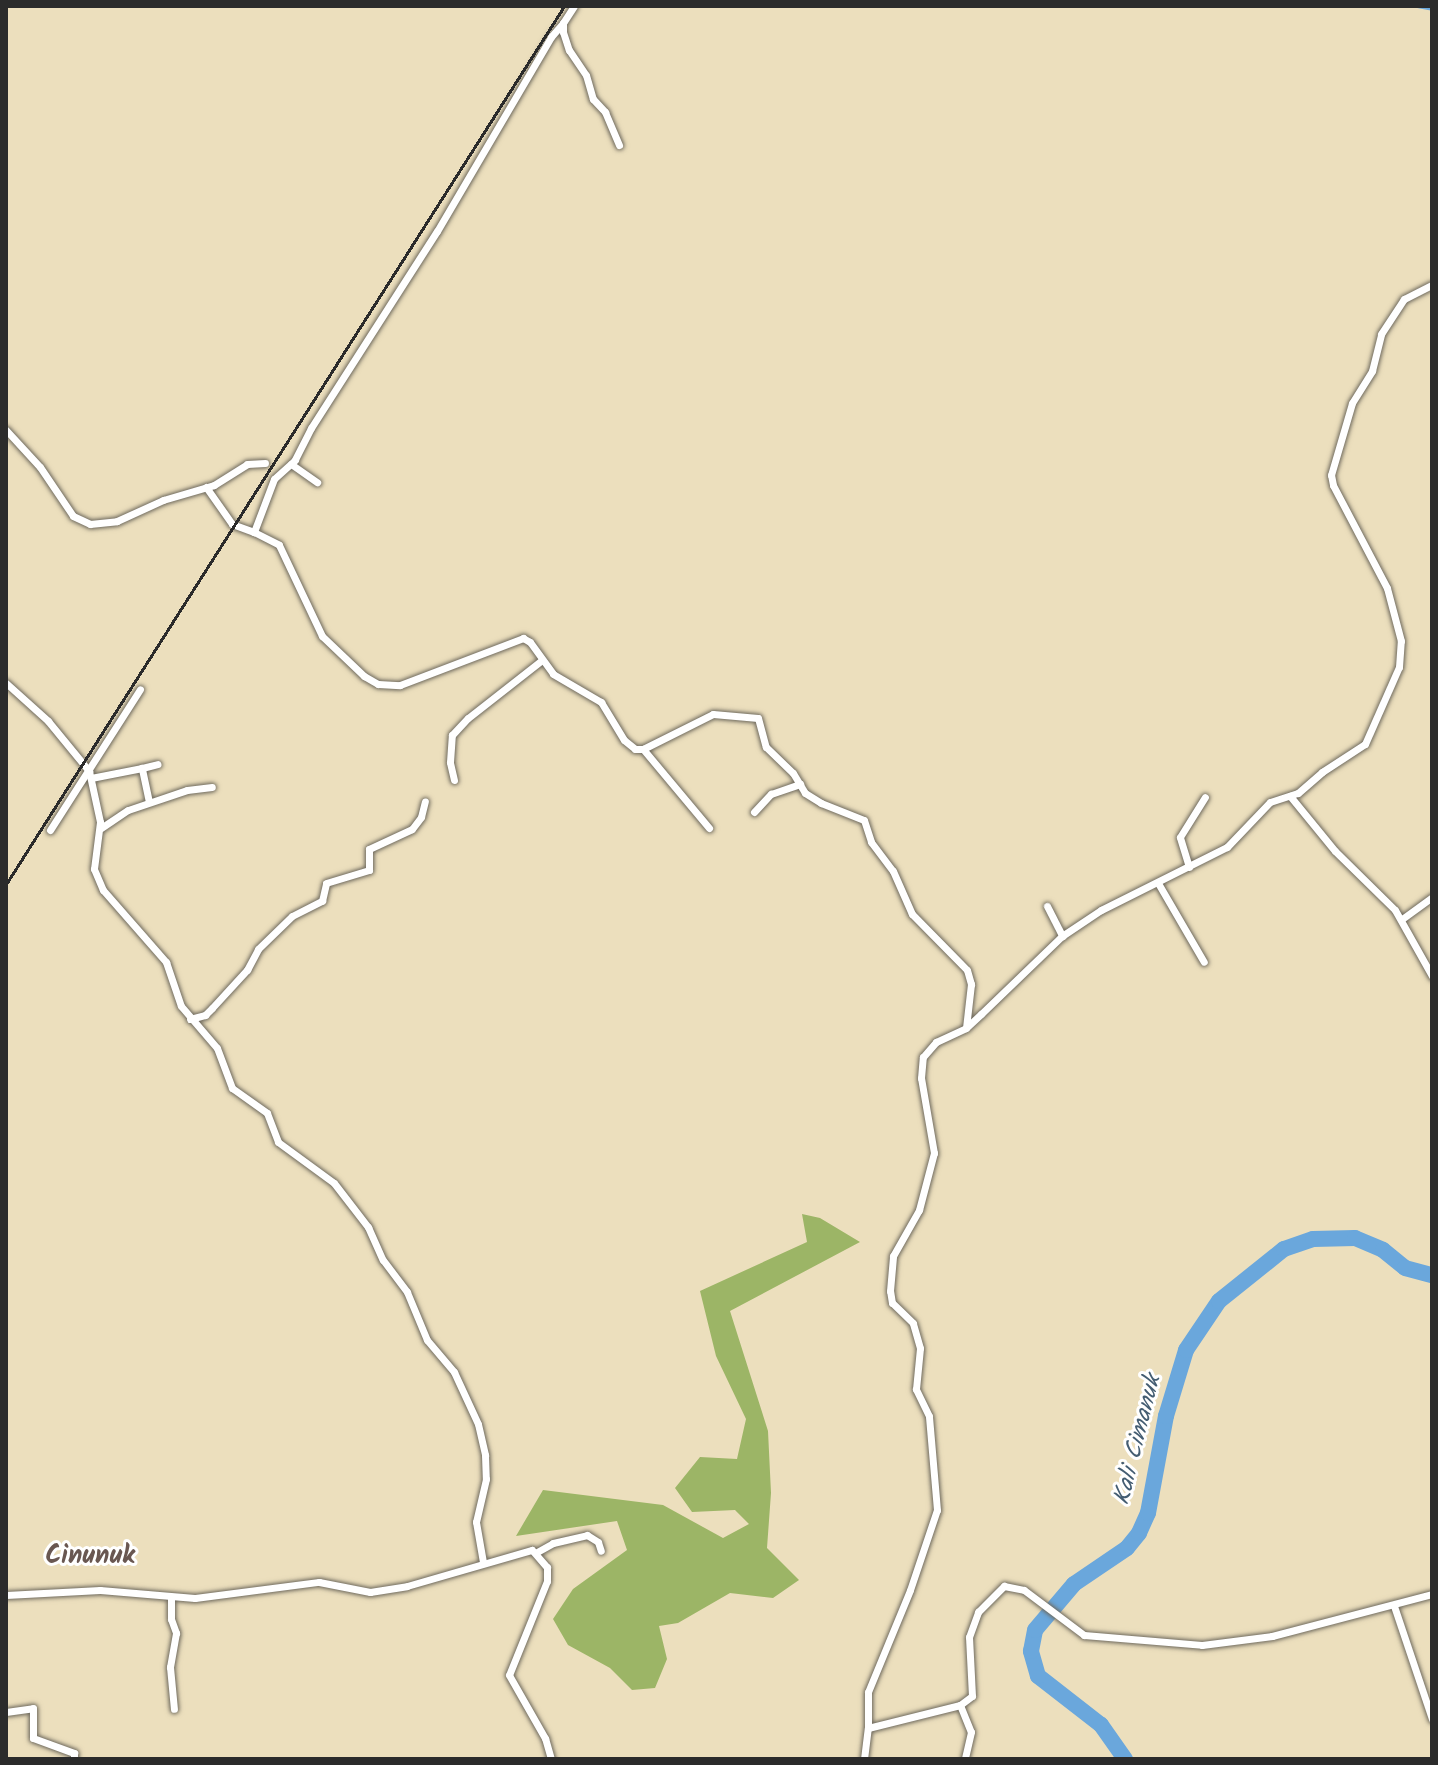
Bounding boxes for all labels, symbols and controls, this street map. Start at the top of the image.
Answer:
water label: Kali Cimanuk [1108,1372,1168,1508]
district label: Cinunuk [45,1541,135,1573]

